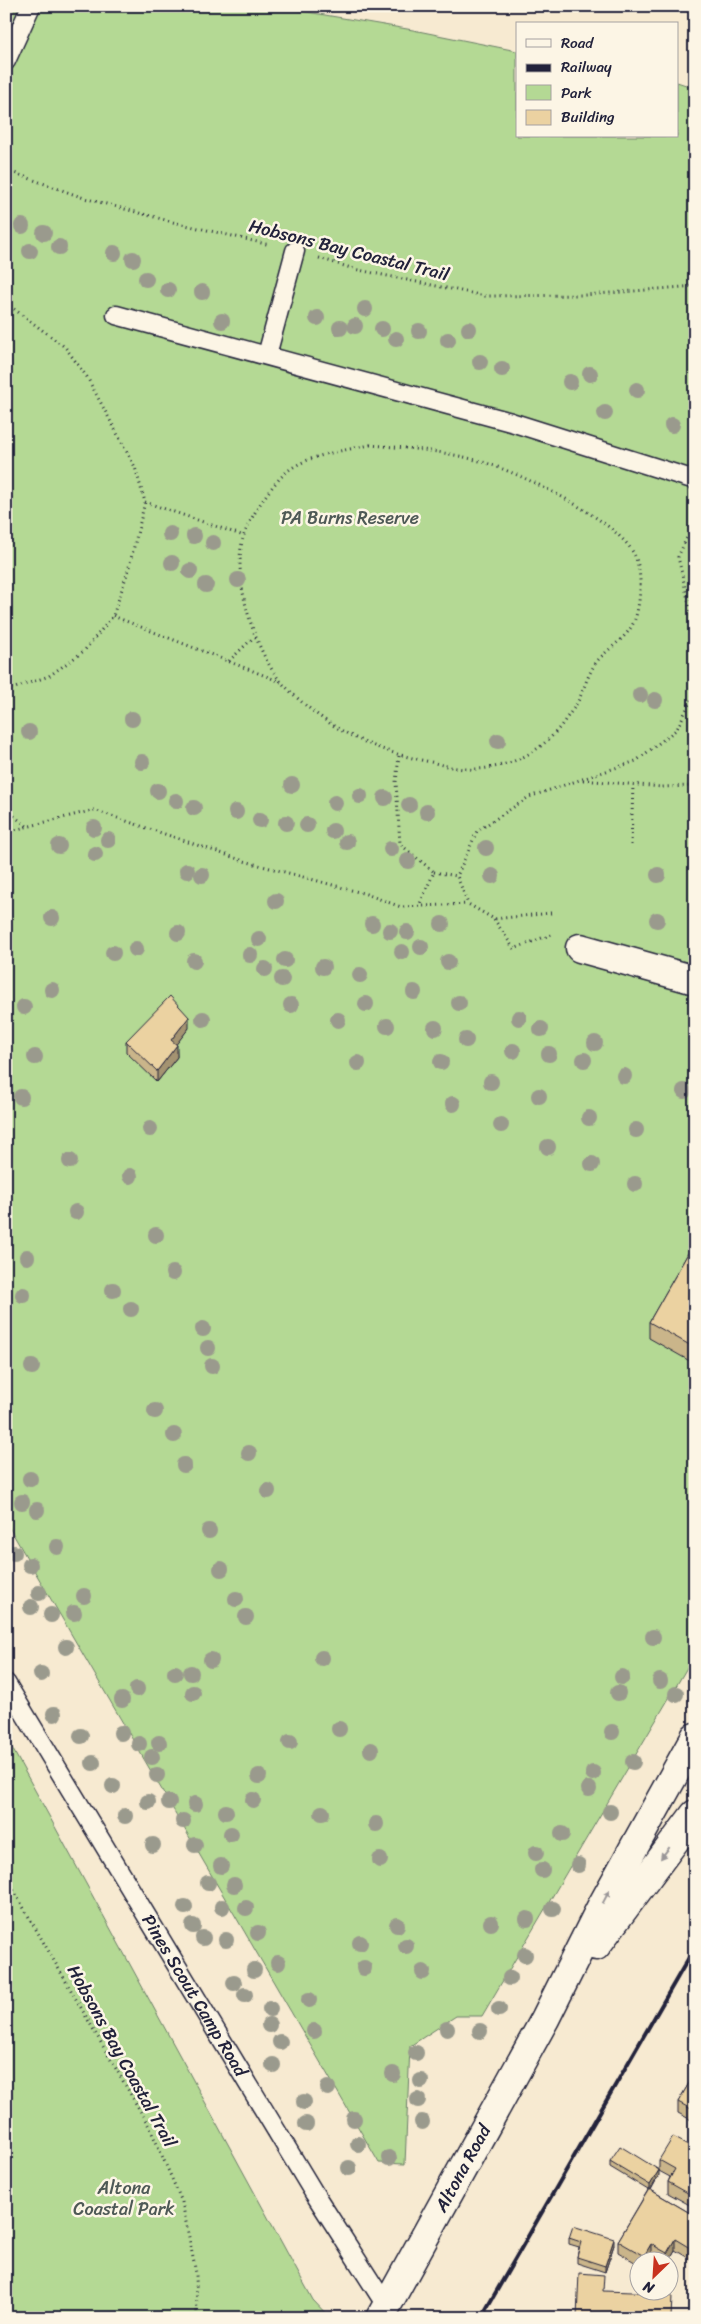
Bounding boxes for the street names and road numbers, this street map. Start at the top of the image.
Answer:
street label: Hobsons Bay Coastal Trail [246,210,453,291]
street label: Pines Scout Camp Road [133,1908,257,2084]
street label: Hobsons Bay Coastal Trail [58,1958,186,2154]
street label: Altona Road [425,2117,501,2219]

